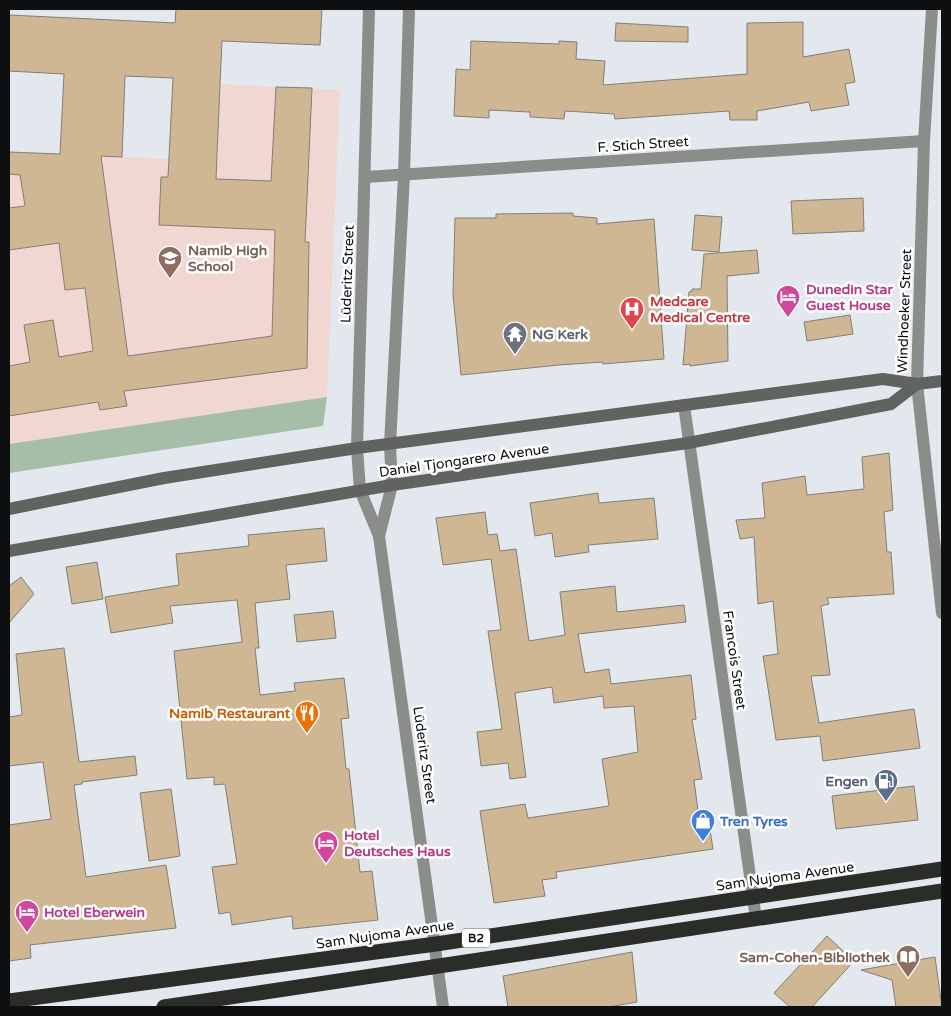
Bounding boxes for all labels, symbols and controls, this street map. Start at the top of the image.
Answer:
street label: F. Stich Street [597,133,690,156]
street label: Lüderitz Street [337,224,358,323]
place label: Namib High School [188,242,267,275]
school or university icon: Namib High School [157,245,183,279]
street label: Windhoeker Street [894,248,915,373]
place label: Dunedin Star Guest House [806,281,893,314]
hotel icon: Dunedin Star Guest House [775,284,801,318]
place label: Medcare Medical Centre [650,293,750,326]
hospital icon: Medcare Medical Centre [619,296,645,330]
temple icon: NG Kerk [502,321,528,355]
place label: NG Kerk [532,326,588,343]
street label: Daniel Tjongarero Avenue [378,440,550,481]
street label: Francois Street [719,610,750,711]
restaurant icon: Namib Restaurant [294,700,320,734]
place label: Namib Restaurant [169,705,291,722]
street label: Lüderitz Street [409,705,440,806]
fuel station icon: Engen [873,768,899,802]
place label: Engen [825,773,868,790]
shop icon: Tren Tyres [690,808,716,842]
place label: Tren Tyres [719,813,788,830]
place label: Hotel Deutsches Haus [344,827,451,860]
hotel icon: Hotel Deutsches Haus [313,830,339,864]
street label: Sam Nujoma Avenue [715,858,855,895]
hotel icon: Hotel Eberwein [14,899,40,933]
place label: Hotel Eberwein [44,904,145,921]
street label: Sam Nujoma Avenue [315,916,455,953]
road number: B2 [462,928,490,948]
library icon: Sam-Cohen-Bibliothek [895,944,921,978]
place label: Sam-Cohen-Bibliothek [739,949,890,966]

